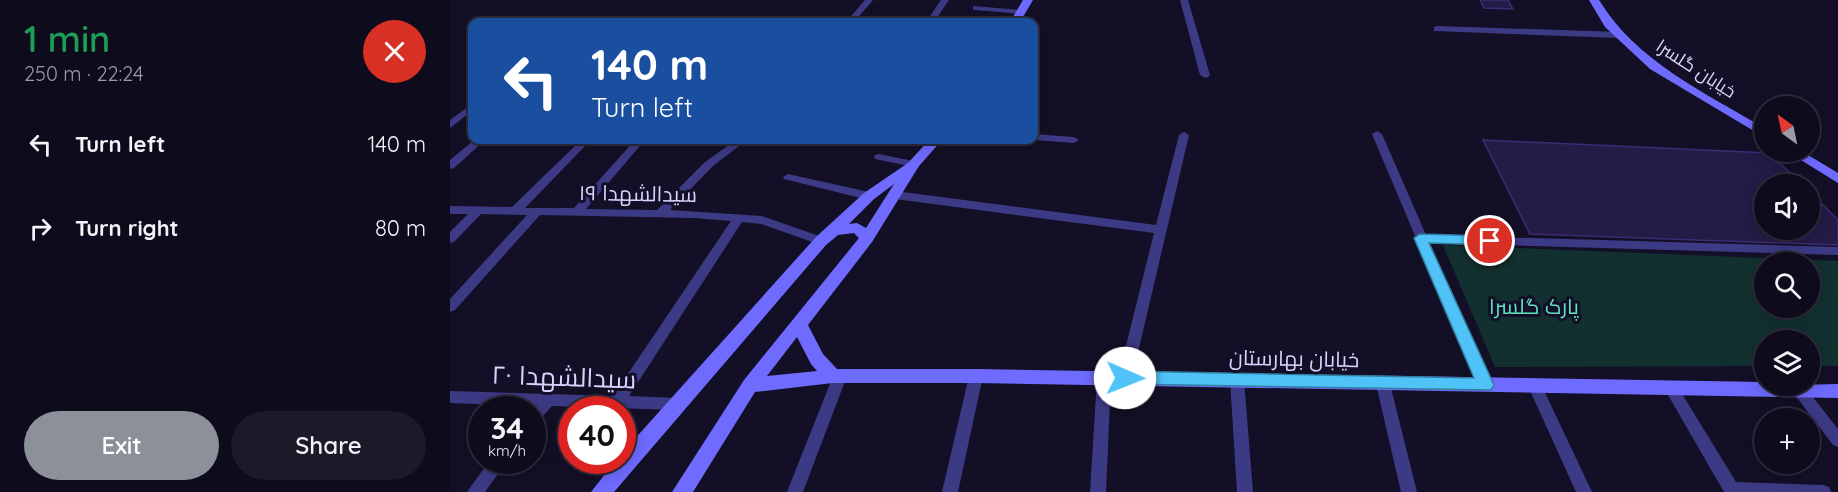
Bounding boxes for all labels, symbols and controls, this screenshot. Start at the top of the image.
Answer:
text: 1 min [24,16,110,61]
button: close [363,20,426,83]
street label: خیابان گلسرا [1652,34,1741,103]
text: 140 m [591,38,708,91]
icon: left [492,42,570,120]
text: 250 m · 22:24 [24,61,144,86]
text: Turn left [591,90,693,124]
north arrow [1754,96,1820,162]
map controls [1754,96,1820,474]
icon: left [24,128,57,161]
text: Turn left [75,130,165,158]
text: 140 m [367,130,426,158]
button: sound [1754,174,1820,240]
street label: سیدالشهدا ۱۹ [579,179,697,208]
icon: right [24,212,57,245]
text: Turn right [75,214,179,242]
text: 80 m [375,214,426,242]
pin [1464,215,1515,266]
icon: arrive [1473,224,1506,257]
button: search [1754,252,1820,318]
park label: پارک گلسرا [1489,293,1579,321]
button: layers [1754,330,1820,396]
street label: خیابان بهارستان [1229,344,1359,373]
position arrow [1093,346,1157,410]
street label: سیدالشهدا ۲۰ [491,357,637,396]
speed limit sign: 40 [558,396,636,474]
button: + [1754,408,1820,474]
text: 34 [490,409,524,447]
button: Exit [24,411,219,480]
button: Share [231,411,426,480]
text: km/h [488,441,526,460]

